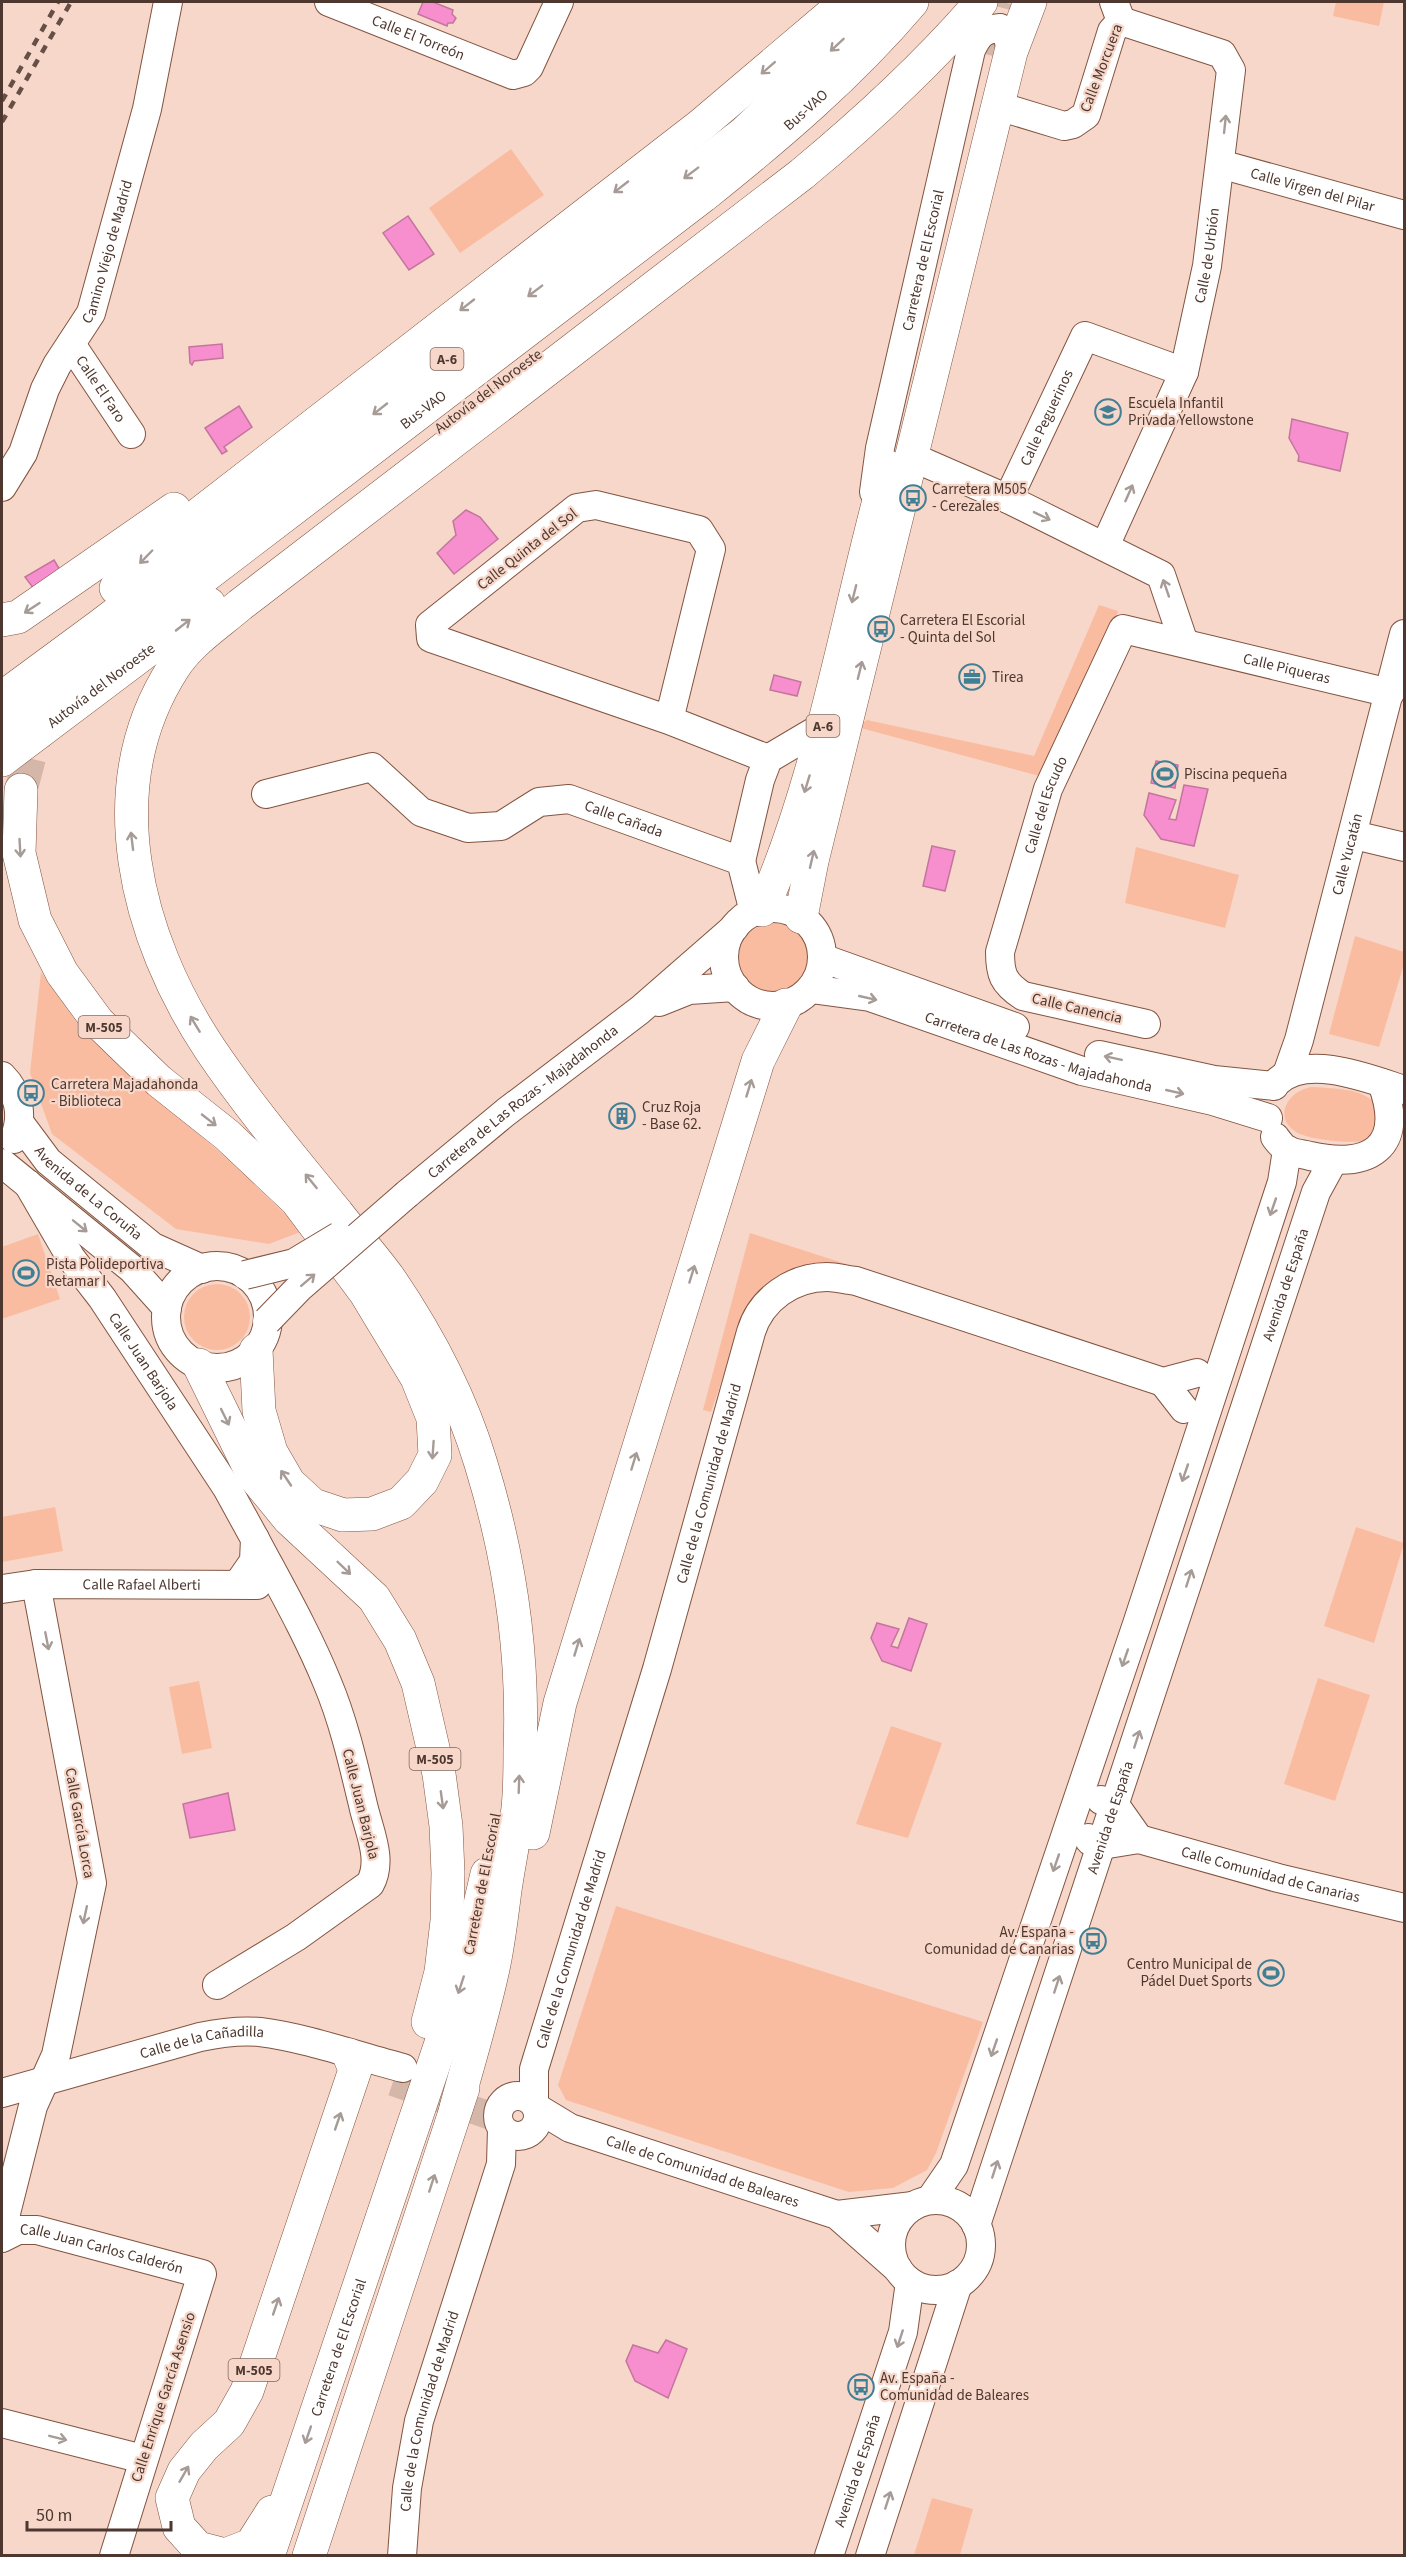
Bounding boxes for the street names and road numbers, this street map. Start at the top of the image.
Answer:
street label: Calle El Torreón [368,10,468,66]
street label: Calle Morcuera [1075,21,1128,115]
street label: Bus-VAO [779,85,833,136]
street label: Calle Virgen del Pilar [1248,163,1378,218]
street label: Camino Viejo de Madrid [77,178,138,328]
street label: Carretera de El Escorial [897,188,950,333]
street label: Calle de Urbión [1189,207,1225,305]
street label: Autovía del Noroeste [430,344,546,439]
road number: A-6 [430,348,464,370]
street label: Calle El Faro [71,351,131,427]
street label: Calle Peguerinos [1015,366,1079,470]
street label: Bus-VAO [396,385,451,434]
street label: Calle Quinta del Sol [473,503,582,595]
street label: Autovía del Noroeste [43,638,160,733]
street label: Calle Piqueras [1241,648,1332,689]
road number: A-6 [806,715,840,737]
street label: Calle del Escudo [1019,753,1073,857]
street label: Calle Cañada [581,795,666,843]
street label: Calle Yucatán [1327,811,1368,897]
street label: Calle Canencia [1030,988,1124,1029]
street label: Carretera de Las Rozas - Majadahonda [922,1007,1154,1098]
road number: M-505 [78,1016,130,1038]
street label: Carretera de Las Rozas - Majadahonda [423,1020,623,1184]
street label: Avenida de La Coruña [29,1142,147,1245]
street label: Avenida de España [1258,1226,1314,1344]
street label: Calle Juan Barjola [103,1309,183,1415]
street label: Calle de la Comunidad de Madrid [671,1381,747,1586]
street label: Calle Rafael Alberti [83,1574,201,1596]
street label: Calle Juan Barjola [337,1747,384,1862]
road number: M-505 [410,1748,460,1770]
street label: Avenida de España [1082,1758,1139,1877]
street label: Calle García Lorca [59,1766,100,1880]
street label: Carretera de El Escorial [458,1811,507,1957]
street label: Calle Comunidad de Canarias [1179,1841,1362,1908]
street label: Calle de la Comunidad de Madrid [531,1848,612,2052]
street label: Calle de la Cañadilla [138,2021,265,2064]
street label: Calle de Comunidad de Baleares [603,2130,802,2213]
street label: Calle Juan Carlos Calderón [20,2220,186,2280]
street label: Carretera de El Escorial [306,2276,372,2419]
street label: Calle de la Comunidad de Madrid [395,2308,464,2512]
street label: Calle Enrique García Asensio [126,2309,201,2485]
road number: M-505 [228,2359,280,2381]
street label: Avenida de España [829,2412,886,2530]

